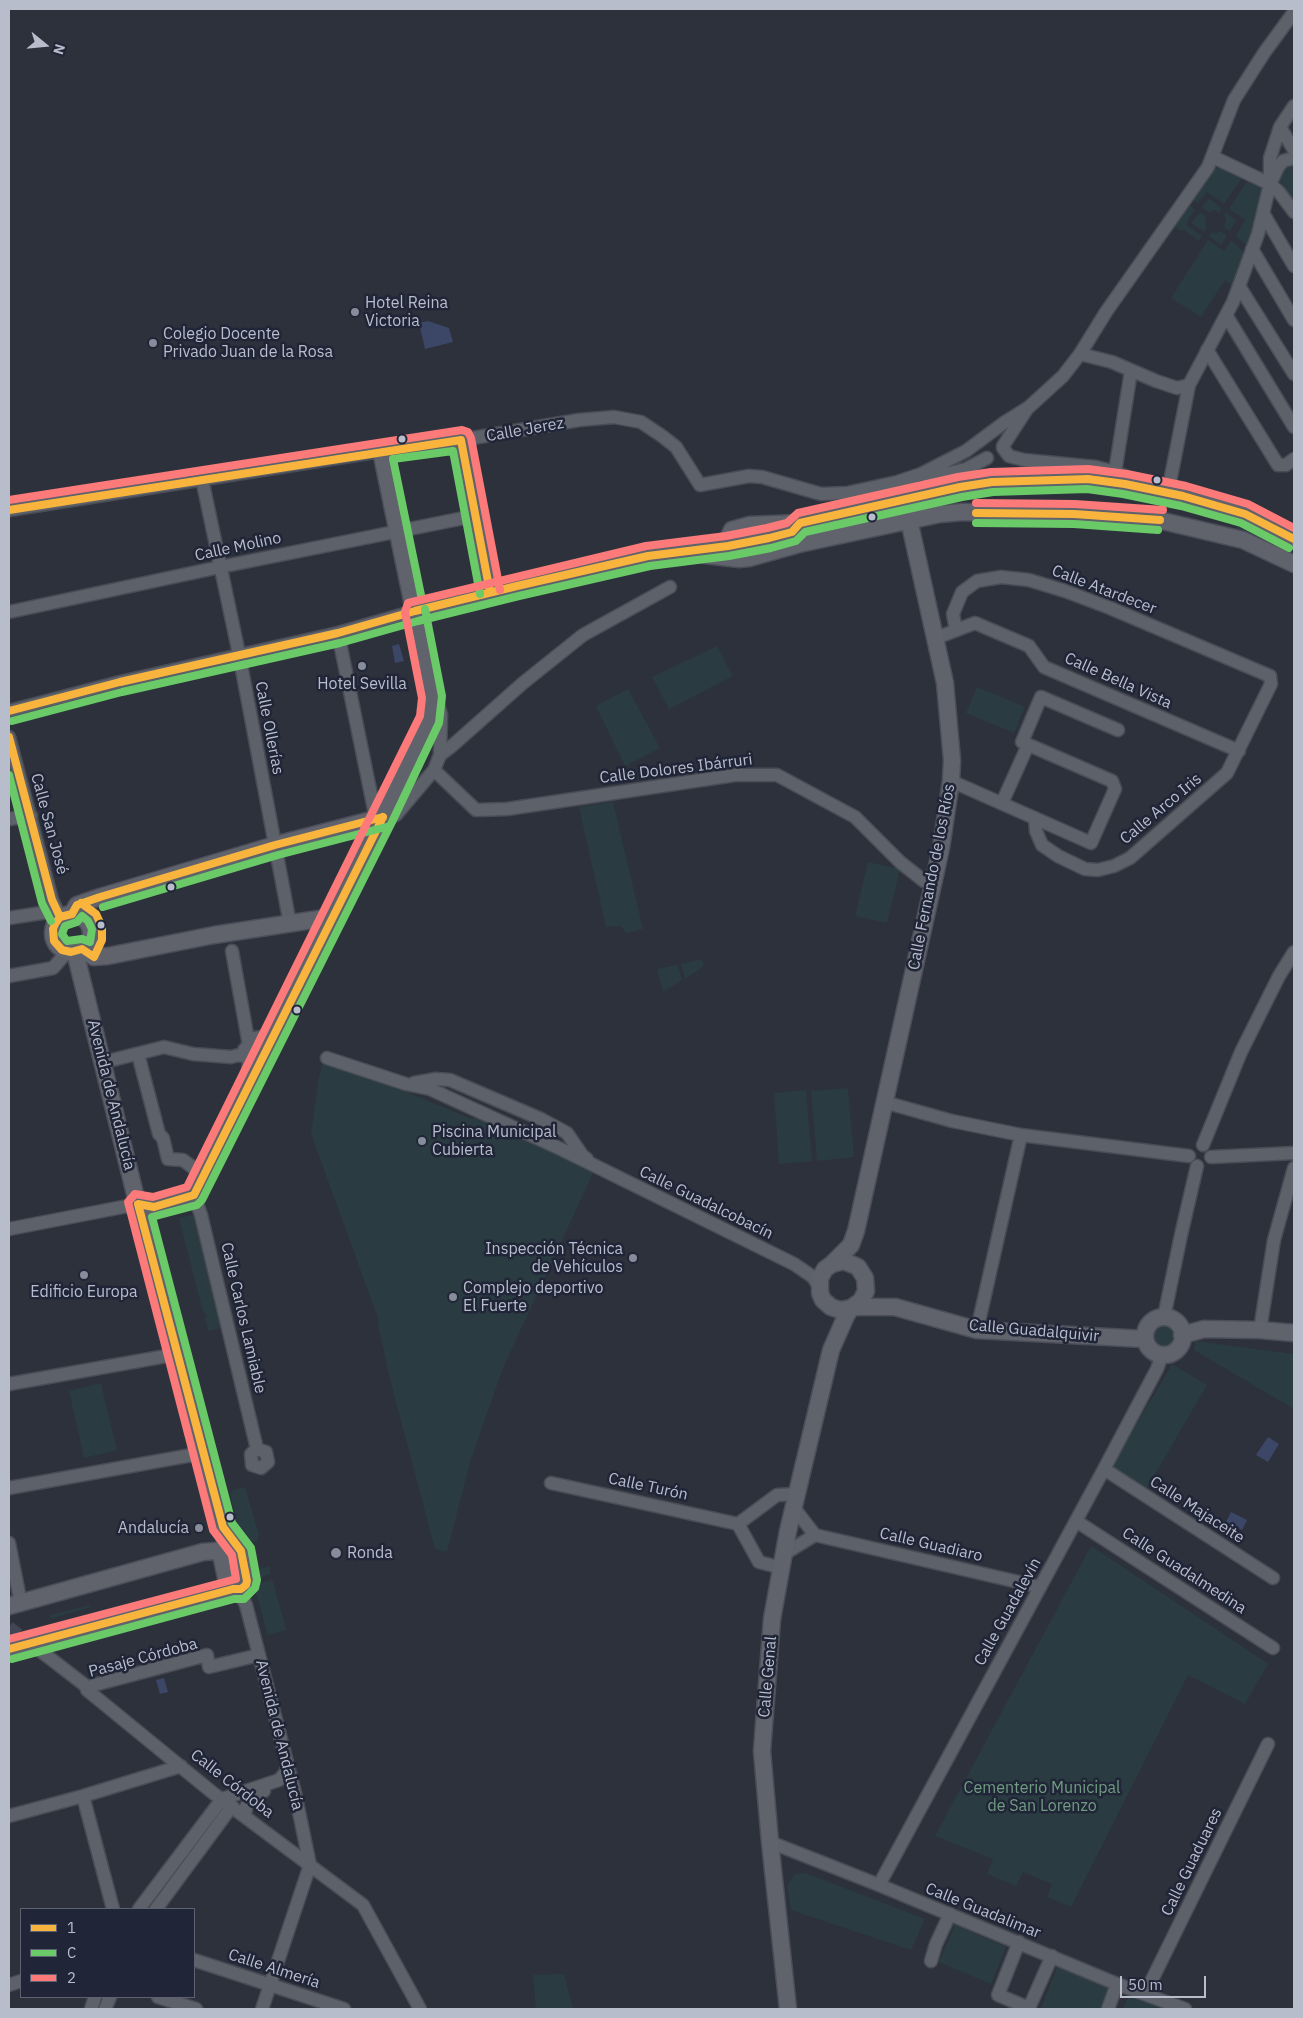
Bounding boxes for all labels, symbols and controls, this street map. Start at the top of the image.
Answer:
north arrow [20,20,70,70]
text: N [49,42,69,57]
place label: Hotel Reina Victoria [365,293,448,331]
marker: Hotel Reina Victoria [349,306,361,318]
place label: Colegio Docente Privado Juan de la Rosa [163,324,333,362]
marker: Colegio Docente Privado Juan de la Rosa [147,337,159,349]
street label: Calle Jerez [485,414,565,446]
unlabelled marker [397,434,407,444]
unlabelled marker [1152,475,1162,485]
unlabelled marker [867,512,877,522]
street label: Calle Molino [193,528,283,566]
street label: Calle Atardecer [1049,561,1159,619]
street label: Calle Bella Vista [1061,649,1175,713]
marker: Hotel Sevilla [356,660,368,672]
place label: Hotel Sevilla [317,674,407,694]
street label: Calle Ollerías [251,680,287,776]
street label: Calle Dolores Ibárruri [599,750,753,788]
street label: Calle Arco Iris [1116,769,1206,849]
street label: Calle San José [26,771,72,877]
street label: Calle Fernando de los Ríos [905,782,959,972]
unlabelled marker [166,882,176,892]
unlabelled marker [96,920,106,930]
unlabelled marker [292,1005,302,1015]
street label: Avenida de Andalucía [83,1018,139,1172]
place label: Piscina Municipal Cubierta [432,1122,556,1160]
marker: Piscina Municipal Cubierta [416,1135,428,1147]
street label: Calle Guadalcobacín [636,1162,776,1244]
place label: Inspección Técnica de Vehículos [485,1239,623,1277]
street label: Calle Carlos Lamiable [216,1241,270,1395]
marker: Inspección Técnica de Vehículos [627,1252,639,1264]
marker: Edificio Europa [78,1269,90,1281]
place label: Complejo deportivo El Fuerte [463,1278,604,1316]
place label: Edificio Europa [30,1282,138,1302]
marker: Complejo deportivo El Fuerte [447,1291,459,1303]
street label: Calle Guadalquivir [968,1316,1100,1346]
street label: Calle Turón [606,1469,690,1505]
street label: Calle Majaceite [1146,1472,1248,1548]
unlabelled marker [225,1512,235,1522]
place label: Andalucía [118,1518,189,1538]
marker: Andalucía [193,1522,205,1534]
street label: Calle Guadiaro [878,1524,984,1566]
street label: Calle Guadalmedina [1118,1524,1250,1618]
place label: Ronda [347,1543,393,1563]
marker: Ronda [329,1546,343,1560]
street label: Calle Guadalevín [970,1555,1046,1669]
street label: Pasaje Córdoba [87,1634,199,1682]
street label: Calle Genal [755,1636,781,1718]
street label: Avenida de Andalucía [251,1658,307,1812]
street label: Calle Córdoba [187,1746,277,1822]
park label: Cementerio Municipal de San Lorenzo [964,1778,1120,1816]
street label: Calle Guaduares [1158,1805,1226,1919]
street label: Calle Guadalimar [922,1879,1044,1943]
legend [20,1908,195,1998]
text: 1 [67,1918,76,1937]
text: C [67,1943,76,1962]
street label: Calle Almería [226,1945,322,1993]
scale bar [1123,1966,1209,1998]
text: 2 [67,1968,76,1987]
text: 50 m [1128,1975,1163,1994]

